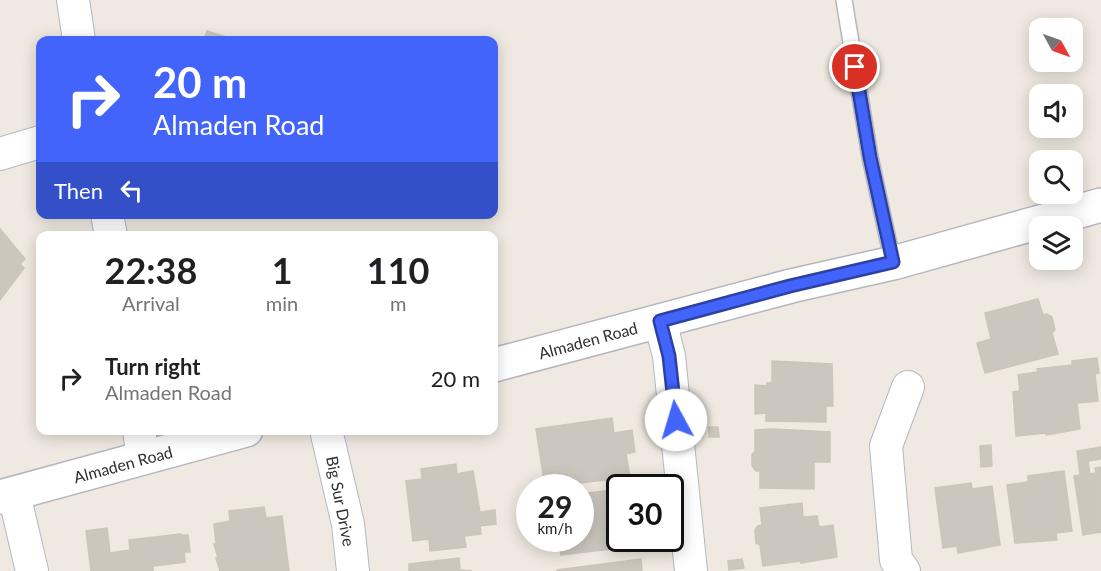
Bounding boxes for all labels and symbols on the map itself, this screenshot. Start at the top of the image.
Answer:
north arrow [1029,18,1083,72]
pin [829,41,880,92]
street label: Almaden Road [536,318,640,362]
position arrow [644,388,708,452]
street label: Almaden Road [71,442,175,486]
street label: Big Sur Drive [323,454,359,548]
speed limit sign: 30 [606,474,684,552]

